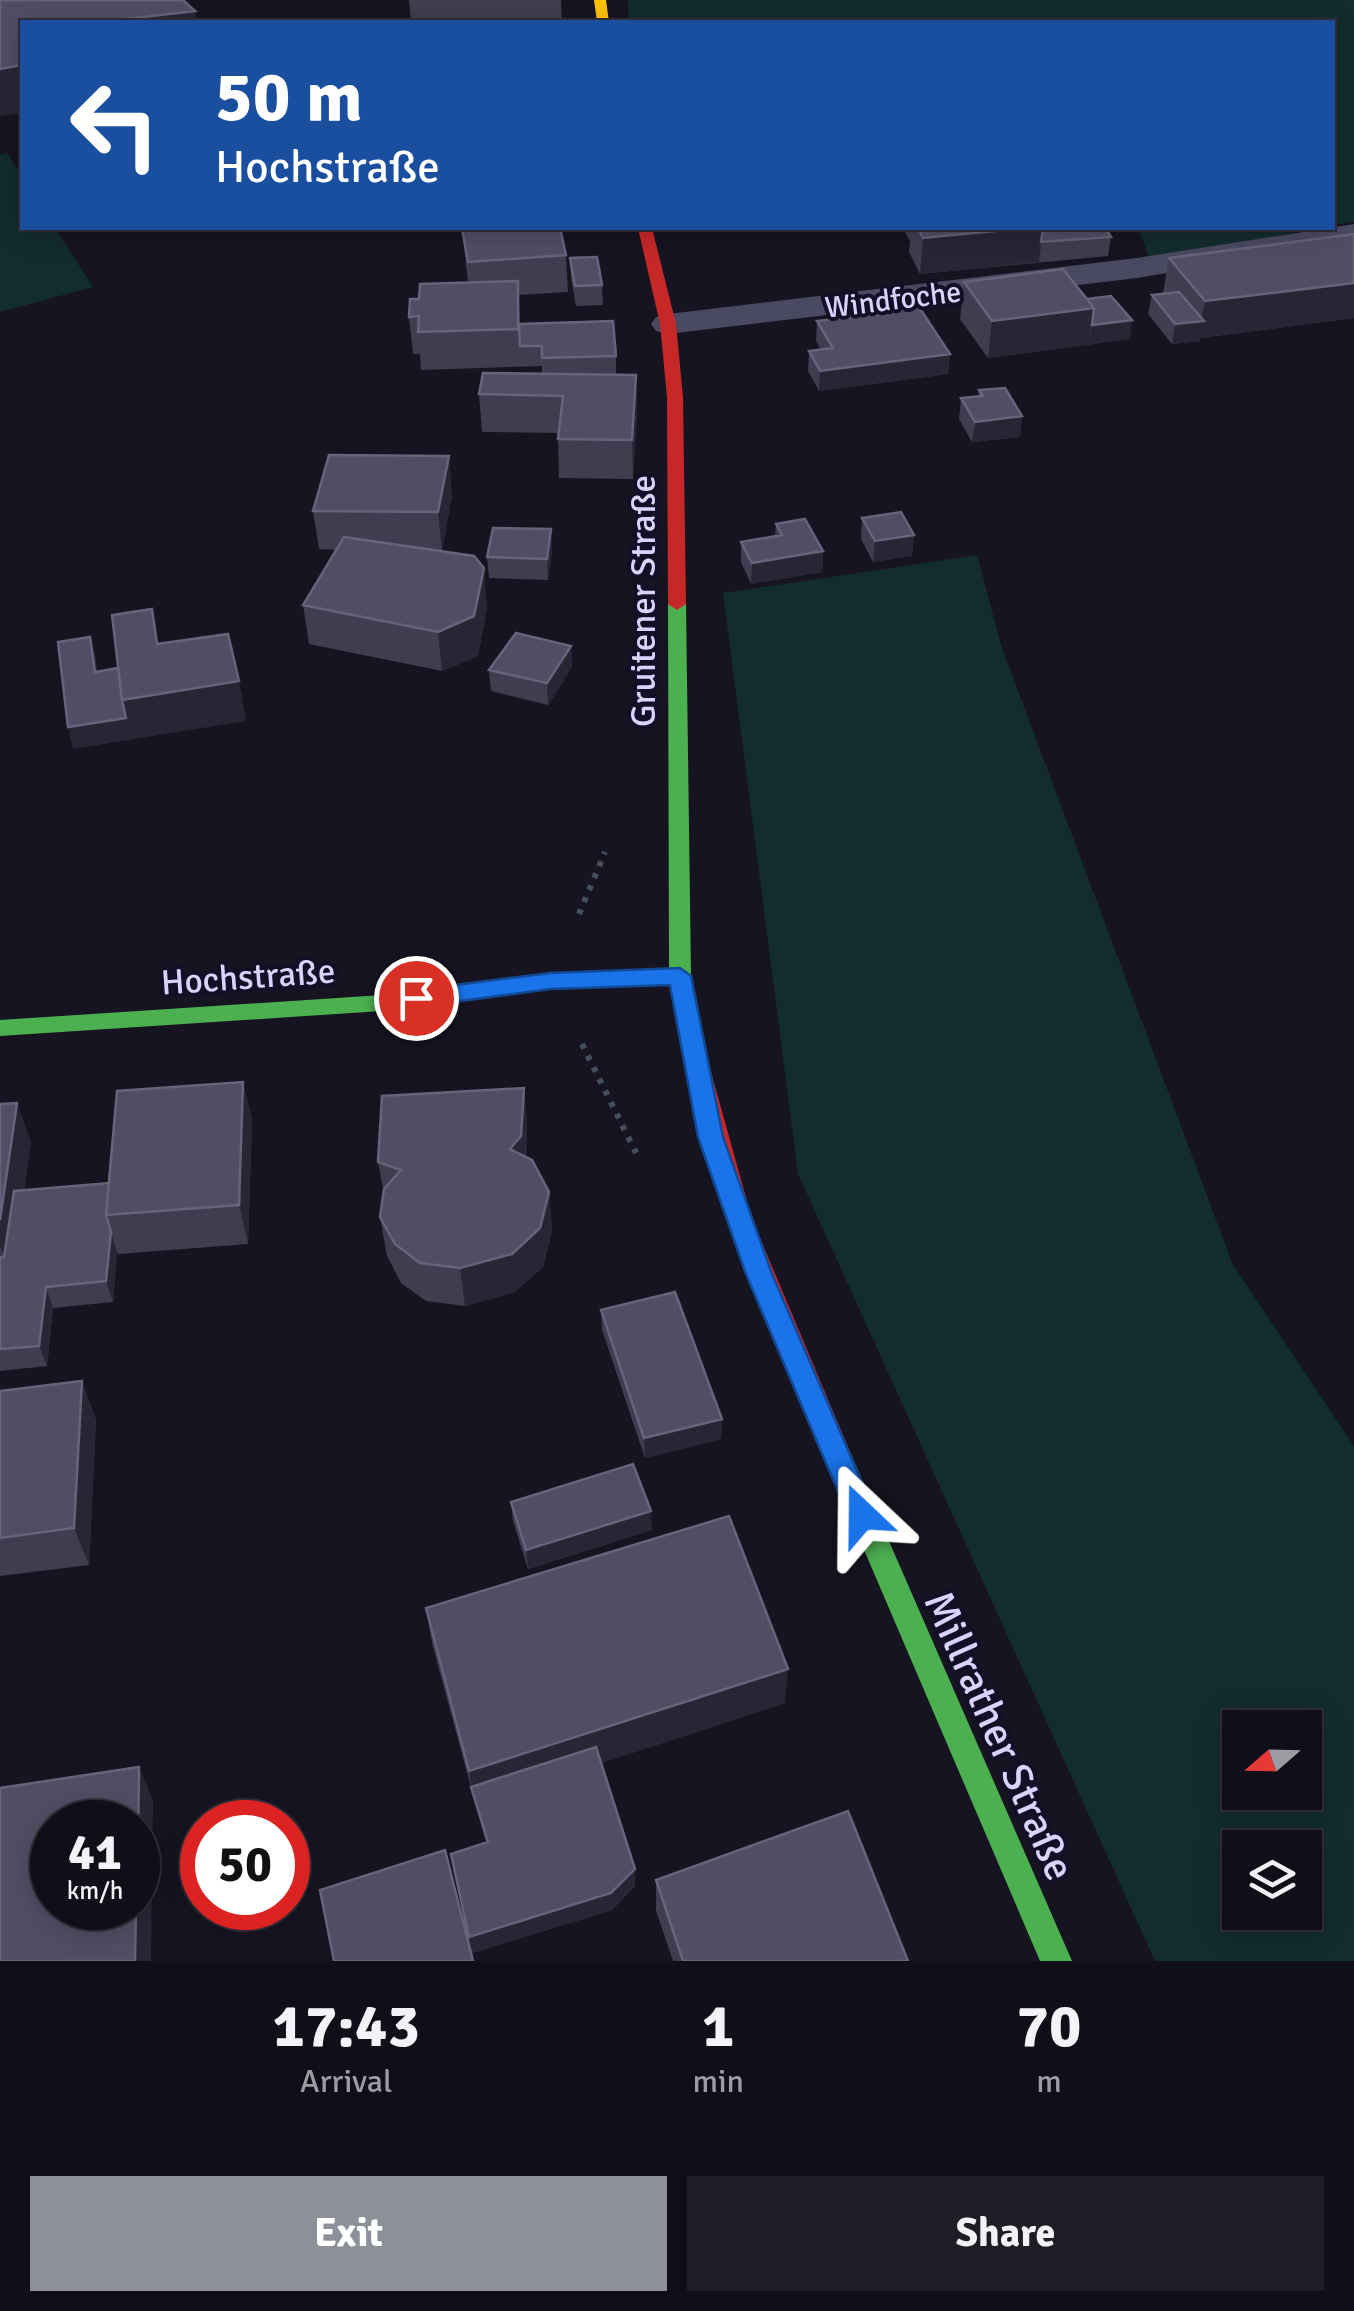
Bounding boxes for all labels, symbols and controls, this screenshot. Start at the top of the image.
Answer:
text: 50 m [215,54,363,140]
icon: left [50,60,180,190]
text: Hochstraße [215,140,440,195]
street label: Windfoche [823,273,963,327]
street label: Gruitener Straße [622,475,665,727]
street label: Hochstraße [159,949,337,1005]
pin [374,956,459,1041]
icon: arrive [389,971,444,1026]
position arrow [810,1463,914,1567]
street label: Millrather Straße [913,1584,1085,1888]
north arrow [1222,1710,1322,1810]
map controls [1222,1710,1322,1930]
speed limit sign: 50 [180,1800,310,1930]
text: 41 [68,1822,122,1884]
button: layers [1222,1830,1322,1930]
text: km/h [67,1875,123,1906]
text: 17:43 [273,1990,420,2064]
text: 1 [702,1990,734,2064]
text: 70 [1017,1990,1081,2064]
text: Arrival [300,2062,392,2101]
text: min [692,2062,744,2101]
text: m [1036,2062,1062,2101]
button: Exit [30,2176,667,2291]
button: Share [687,2176,1324,2291]

